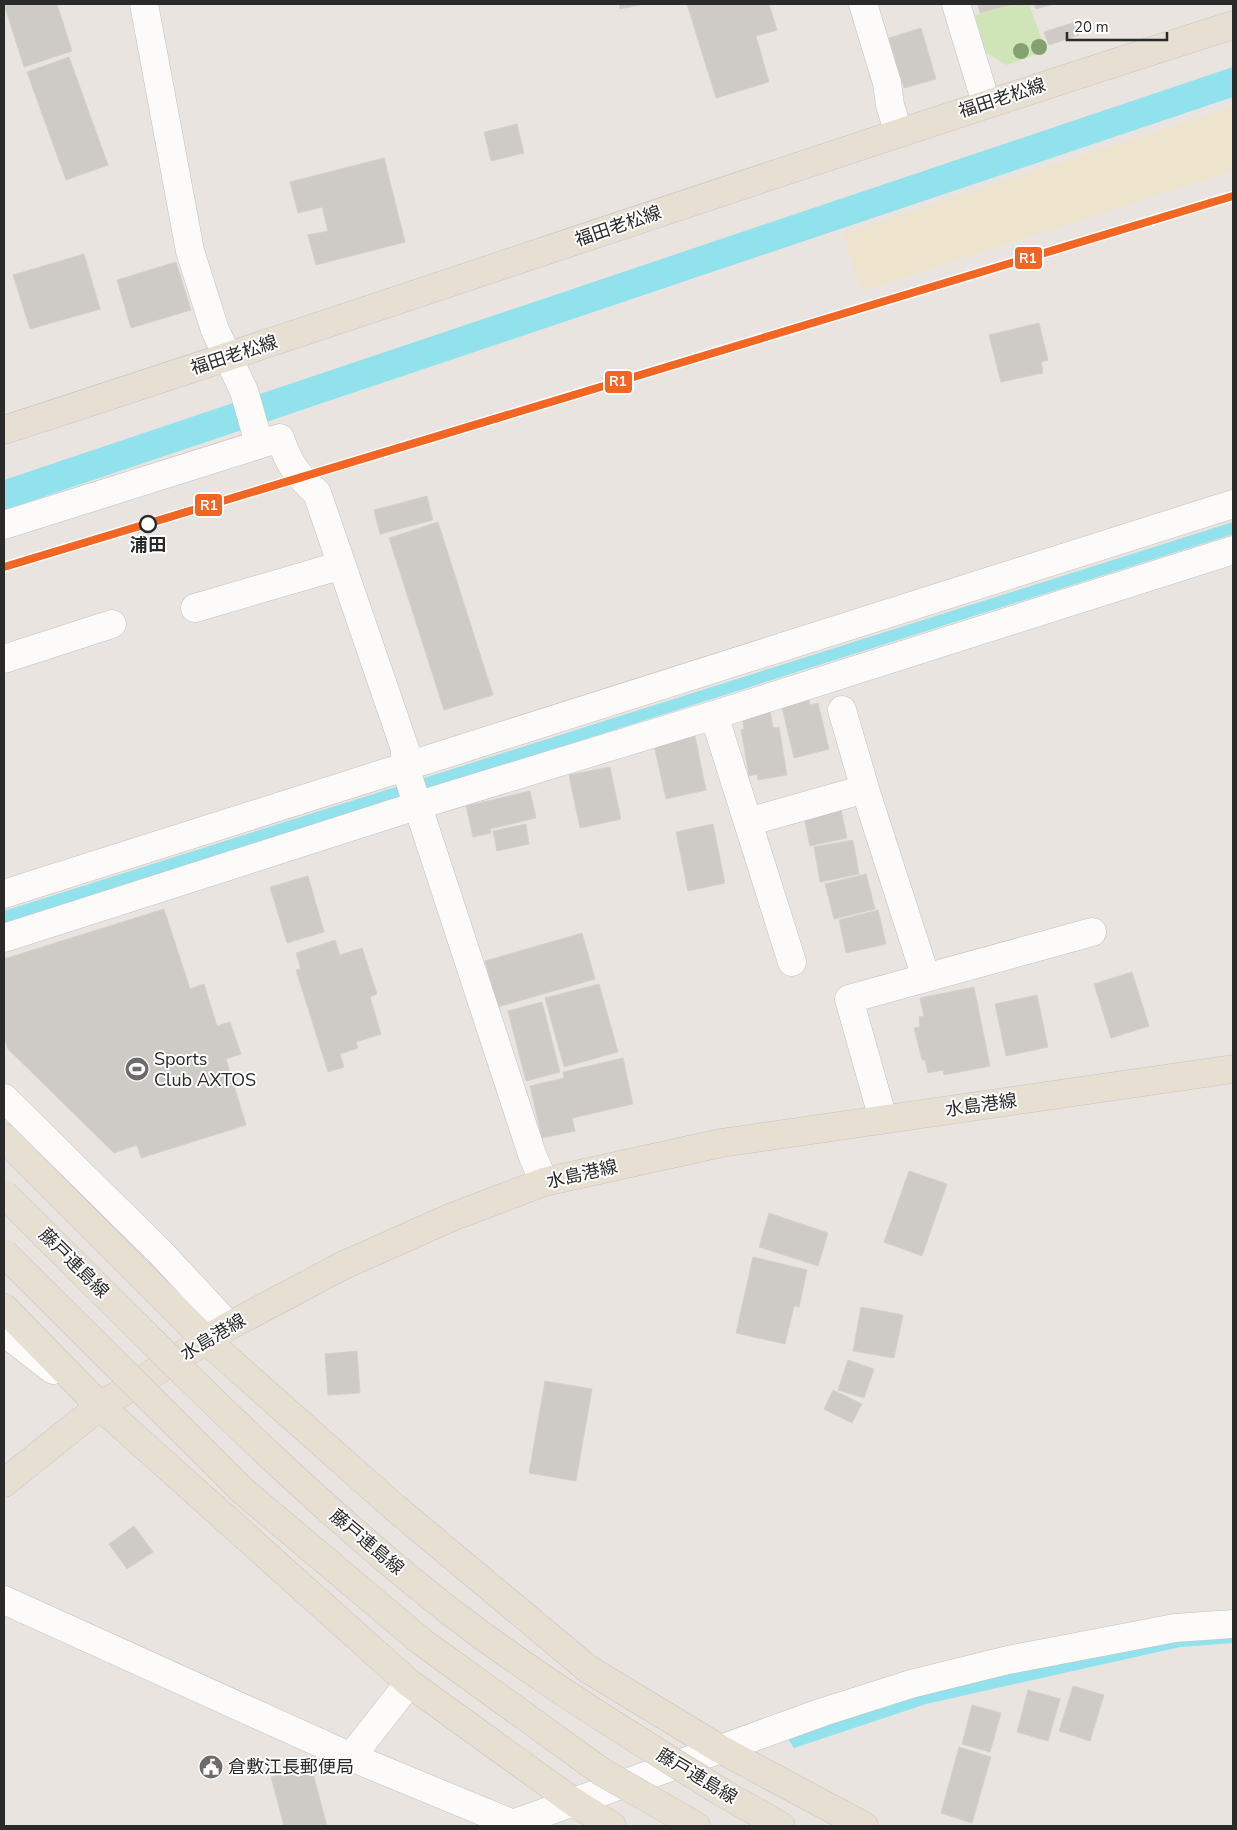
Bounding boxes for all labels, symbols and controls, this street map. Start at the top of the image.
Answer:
scale bar [1067,10,1167,42]
text: 20 m [1074,17,1109,37]
street label: 福田老松線 [955,73,1049,123]
street label: 福田老松線 [572,200,664,252]
line badge: R1 [1014,246,1043,270]
text: R1 [1019,249,1037,268]
street label: 福田老松線 [187,330,281,380]
line badge: R1 [604,370,633,394]
text: R1 [609,372,627,391]
line badge: R1 [194,493,223,517]
text: R1 [200,496,218,515]
marker: 浦田 [139,515,157,533]
place label: 浦田 [130,533,166,557]
place label: Sports Club AXTOS [154,1047,256,1092]
sports icon: Sports Club AXTOS [124,1056,150,1082]
street label: 水島港線 [944,1088,1018,1122]
street label: 水島港線 [544,1154,620,1194]
street label: 藤戸連島線 [34,1223,114,1303]
street label: 水島港線 [176,1308,250,1366]
street label: 藤戸連島線 [325,1504,409,1580]
street label: 藤戸連島線 [652,1743,742,1809]
public building icon: 倉敷江長郵便局 [198,1754,224,1780]
place label: 倉敷江長郵便局 [228,1755,354,1779]

